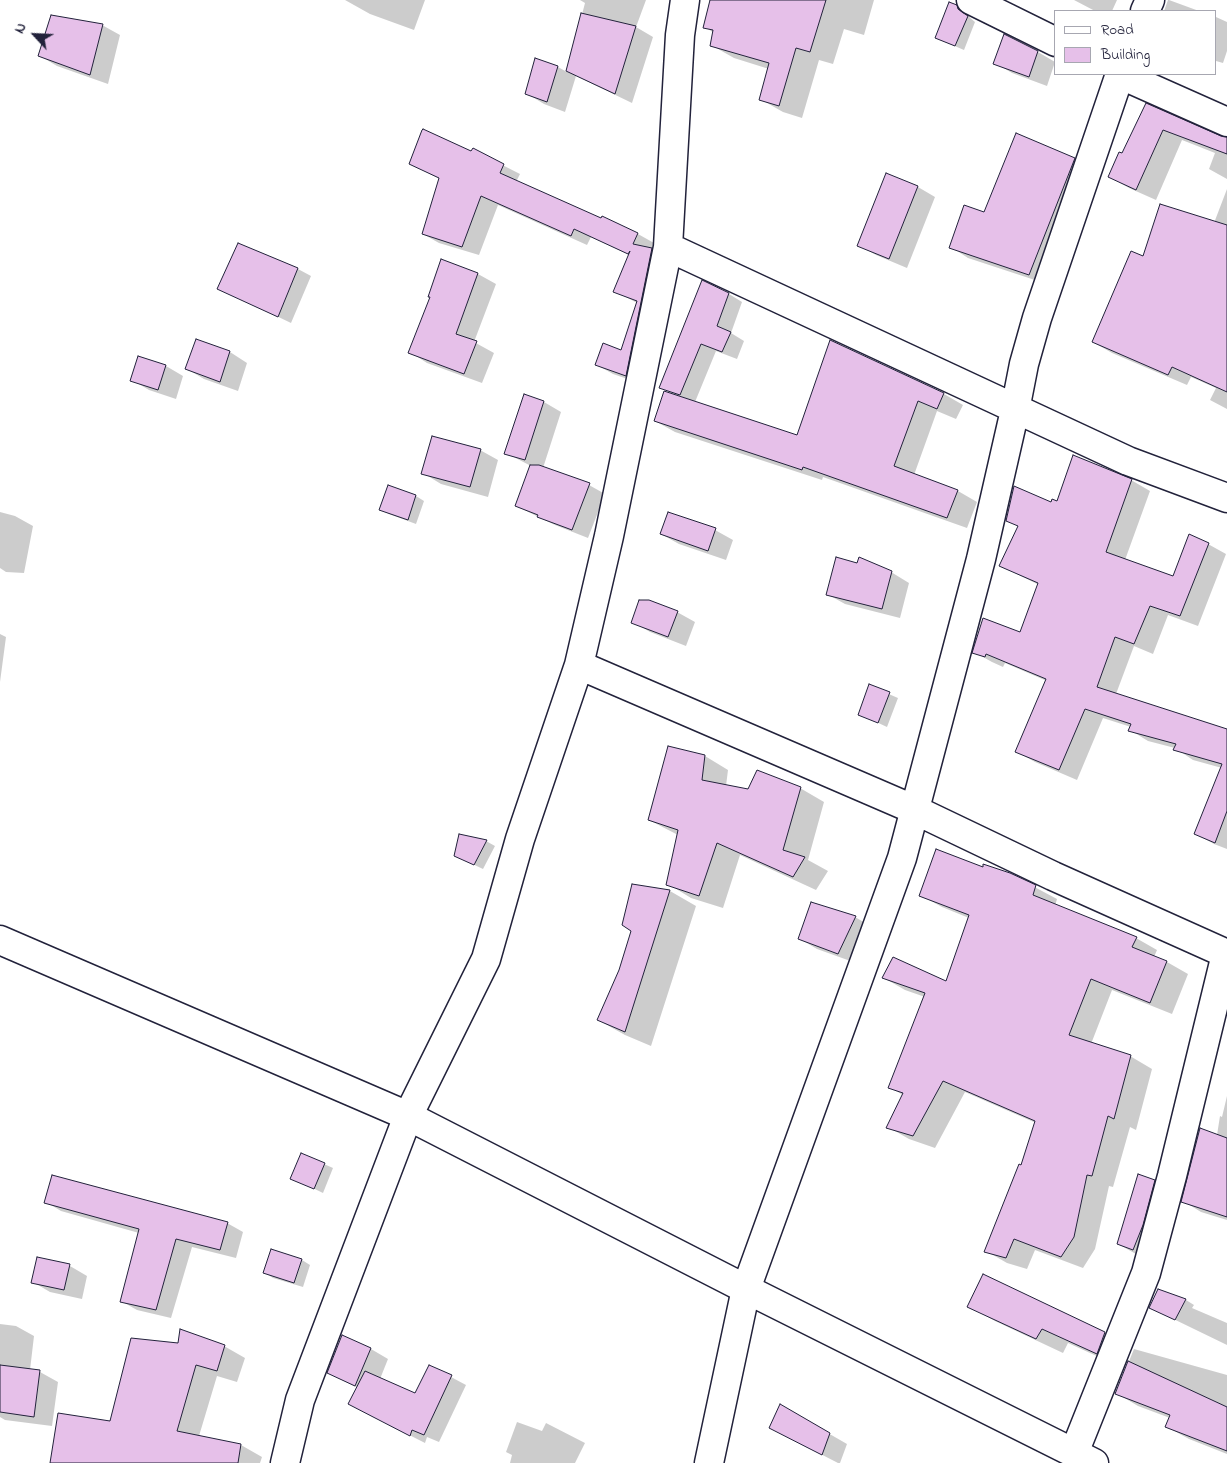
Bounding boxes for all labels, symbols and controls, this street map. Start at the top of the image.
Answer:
north arrow [10,10,60,60]
legend [1054,10,1217,75]
text: Road [1101,19,1134,41]
text: N [9,20,32,37]
text: Building [1101,44,1150,66]

